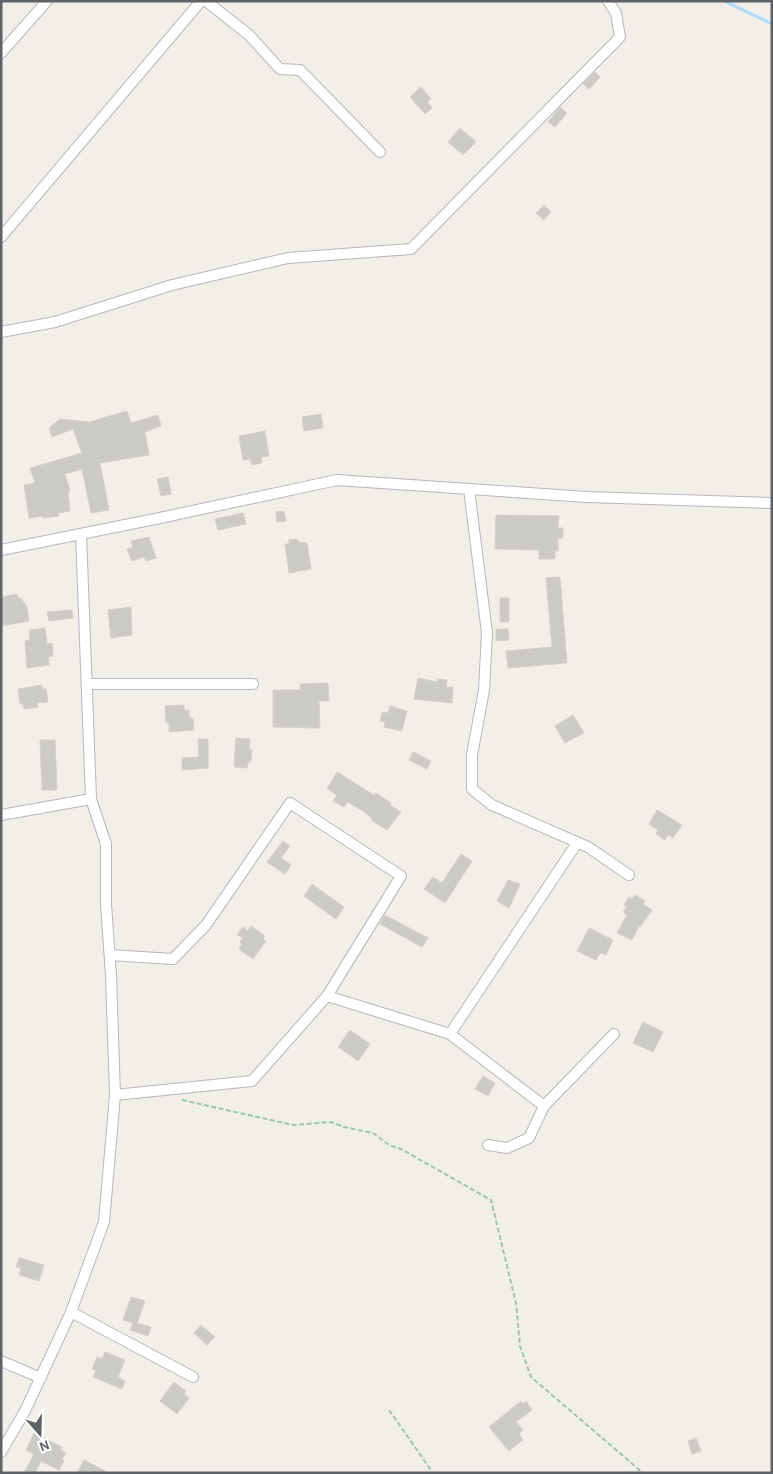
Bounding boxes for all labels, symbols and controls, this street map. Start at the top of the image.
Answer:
north arrow [15,1409,65,1459]
text: N [37,1436,52,1455]

